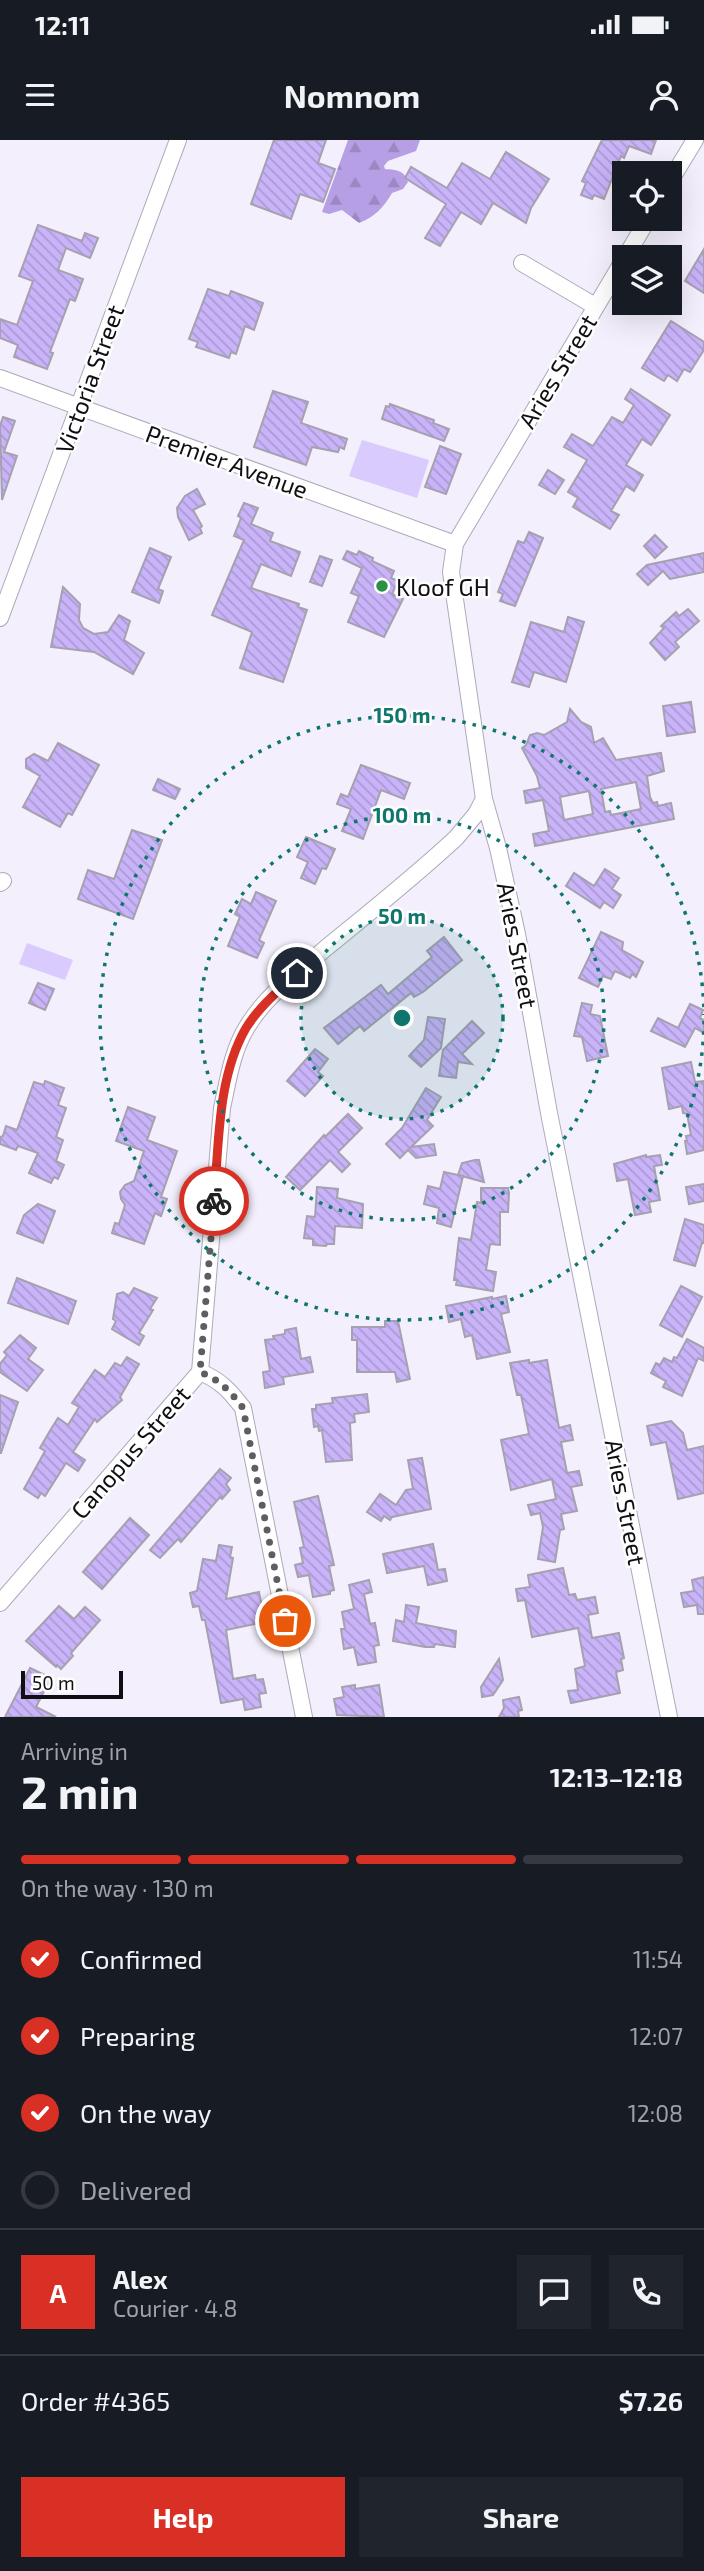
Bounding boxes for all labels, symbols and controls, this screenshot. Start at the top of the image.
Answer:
text: 12:11 [35,9,90,40]
icon: menu [21,76,59,114]
text: Nomnom [284,76,420,114]
icon: person [645,76,683,114]
map controls [612,161,682,315]
button: locate [612,161,682,231]
button: layers [612,245,682,315]
street label: Victoria Street [49,301,129,457]
street label: Aries Street [512,309,602,433]
street label: Premier Avenue [142,418,312,504]
place label: Kloof GH [396,572,490,601]
marker: Kloof GH [374,578,390,594]
text: 150 m [374,702,430,727]
text: 100 m [373,802,431,827]
street label: Aries Street [492,880,544,1010]
text: 50 m [378,903,426,928]
pin [267,943,327,1003]
icon: home [278,954,316,992]
centre of rings [390,1006,414,1030]
courier [179,1166,249,1236]
icon: bike [195,1182,233,1220]
street label: Canopus Street [65,1380,195,1524]
street label: Aries Street [600,1437,652,1567]
pin [255,1591,315,1651]
icon: bag [266,1602,304,1640]
scale bar [21,1668,122,1700]
text: 50 m [32,1671,75,1694]
text: Arriving in [21,1737,128,1765]
text: 12:13–12:18 [550,1761,683,1792]
text: 2 min [21,1763,139,1818]
text: On the way · 130 m [21,1874,214,1902]
icon: check [21,1940,59,1978]
text: Confirmed [80,1943,203,1974]
text: 11:54 [633,1945,683,1973]
icon: check [21,2017,59,2055]
text: Preparing [80,2020,195,2051]
text: 12:07 [630,2022,683,2050]
icon: check [21,2094,59,2132]
text: On the way [80,2097,211,2128]
text: 12:08 [628,2099,683,2127]
text: Delivered [80,2174,192,2205]
button: chat [517,2255,591,2329]
button: phone [609,2255,683,2329]
text: Alex [113,2263,168,2294]
text: A [50,2277,66,2308]
text: Courier · 4.8 [113,2294,237,2322]
text: Order #4365 [21,2385,170,2416]
text: $7.26 [618,2385,683,2416]
button: Help [21,2477,345,2557]
button: Share [359,2477,683,2557]

